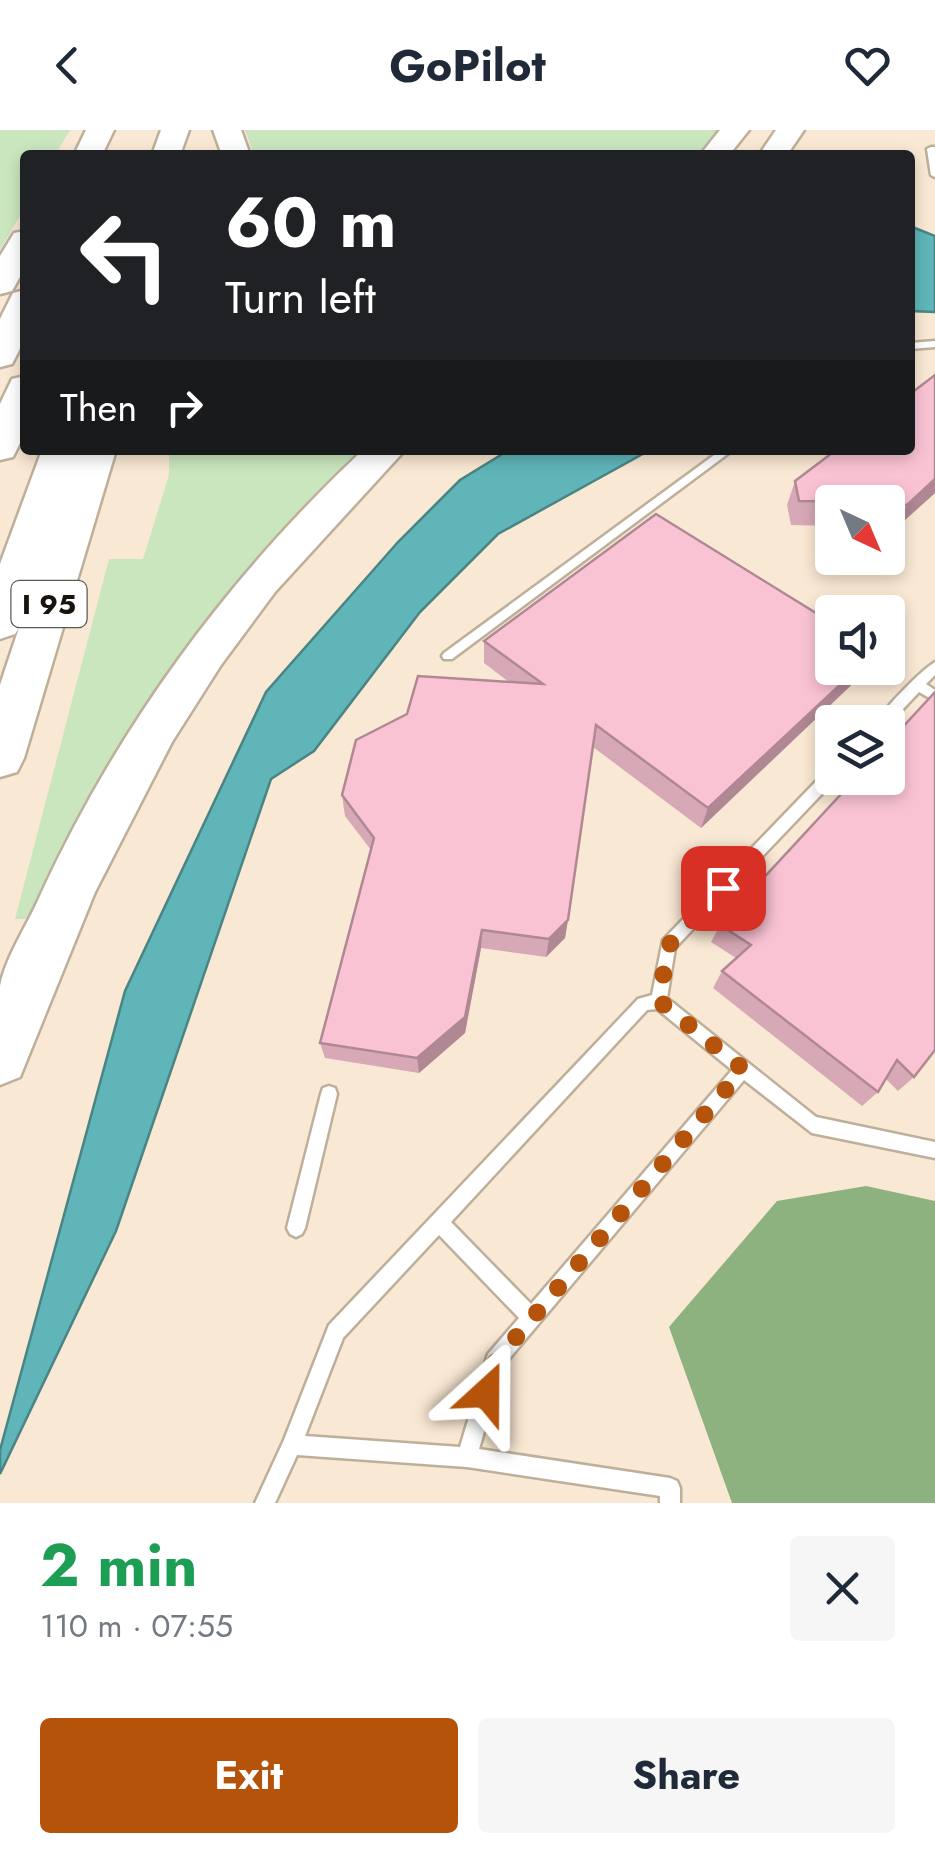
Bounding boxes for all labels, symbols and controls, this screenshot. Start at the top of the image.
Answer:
text: GoPilot [389,33,546,98]
icon: back [40,38,95,93]
icon: heart [840,38,895,93]
text: 60 m [225,172,397,273]
icon: left [60,190,190,320]
text: Turn left [225,265,376,330]
text: Then [60,380,137,435]
icon: right [157,380,212,435]
north arrow [815,485,905,575]
map controls [815,485,905,795]
road number: I 95 [12,581,86,627]
button: sound [815,595,905,685]
button: layers [815,705,905,795]
pin [681,846,766,931]
icon: arrive [696,861,751,916]
position arrow [434,1341,538,1445]
text: 2 min [40,1522,198,1609]
button: close [790,1536,895,1641]
text: 110 m · 07:55 [40,1603,233,1649]
button: Exit [40,1718,458,1833]
button: Share [478,1718,895,1833]

